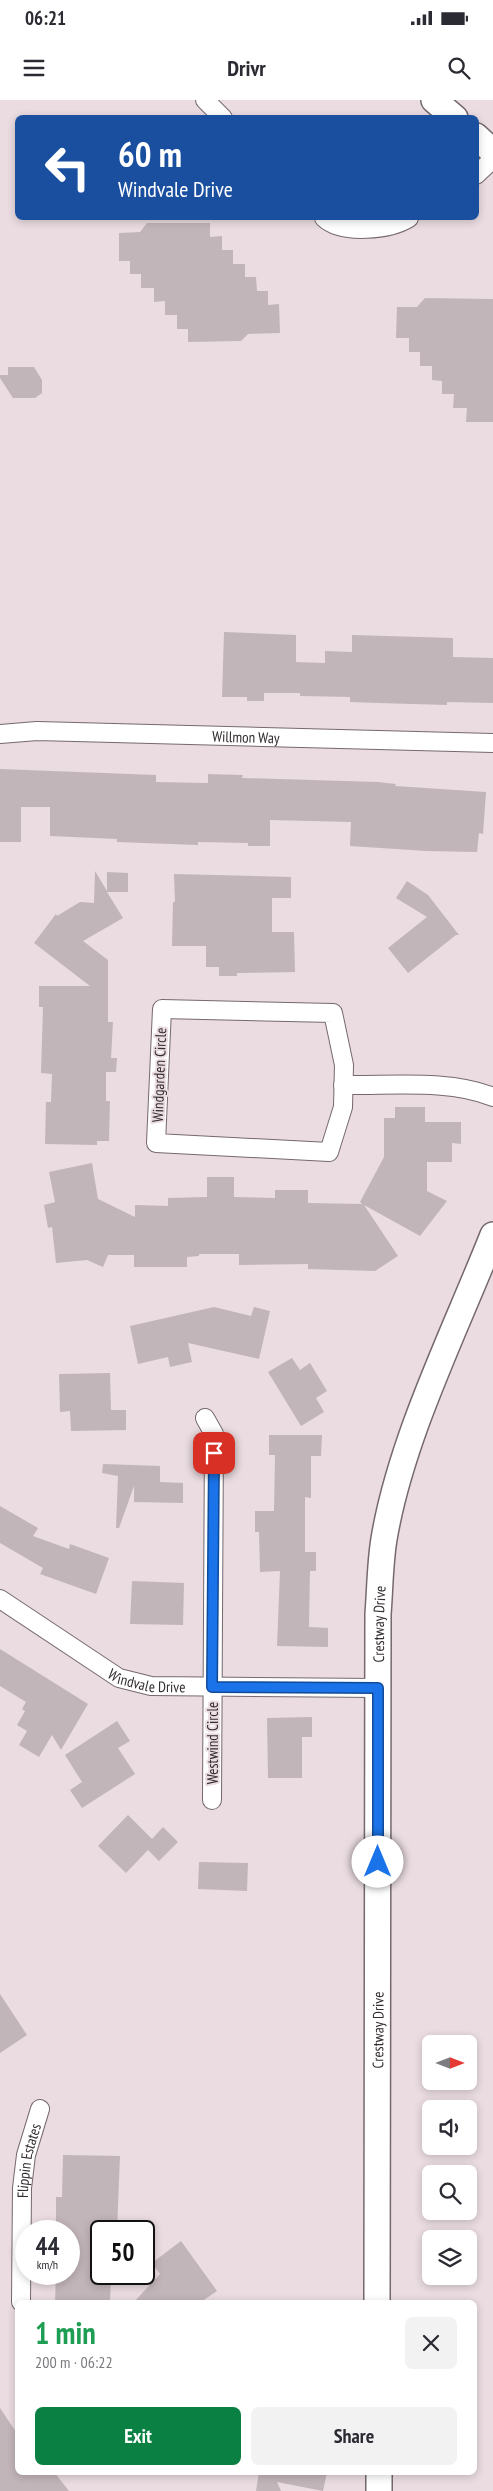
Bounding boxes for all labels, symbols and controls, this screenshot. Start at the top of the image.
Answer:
text: 06:21 [25,6,66,30]
icon: menu [20,54,48,82]
text: Drivr [227,54,266,82]
icon: search [445,54,473,82]
text: 60 m [118,131,182,177]
icon: left [35,135,100,200]
text: Windvale Drive [118,175,233,203]
street label: Willmon Way [212,726,280,747]
street label: Windgarden Circle [148,1027,170,1123]
pin [193,1432,235,1474]
icon: arrive [200,1439,228,1467]
street label: Crestway Drive [368,1585,389,1662]
street label: Windvale Drive [105,1664,186,1696]
street label: Westwind Circle [203,1702,222,1784]
position arrow [351,1835,403,1887]
street label: Crestway Drive [368,1992,387,2068]
north arrow [422,2035,478,2090]
map controls [422,2035,477,2285]
button: sound [422,2100,477,2155]
street label: Flippin Estates [12,2121,45,2198]
button: search [422,2165,477,2220]
speed limit sign: 50 [90,2220,155,2285]
text: 44 [36,2230,59,2262]
button: layers [422,2230,477,2285]
text: km/h [37,2257,58,2272]
text: 1 min [35,2313,96,2352]
button: close [405,2317,457,2369]
text: 200 m · 06:22 [35,2352,113,2372]
button: Exit [35,2407,241,2465]
button: Share [251,2407,457,2465]

